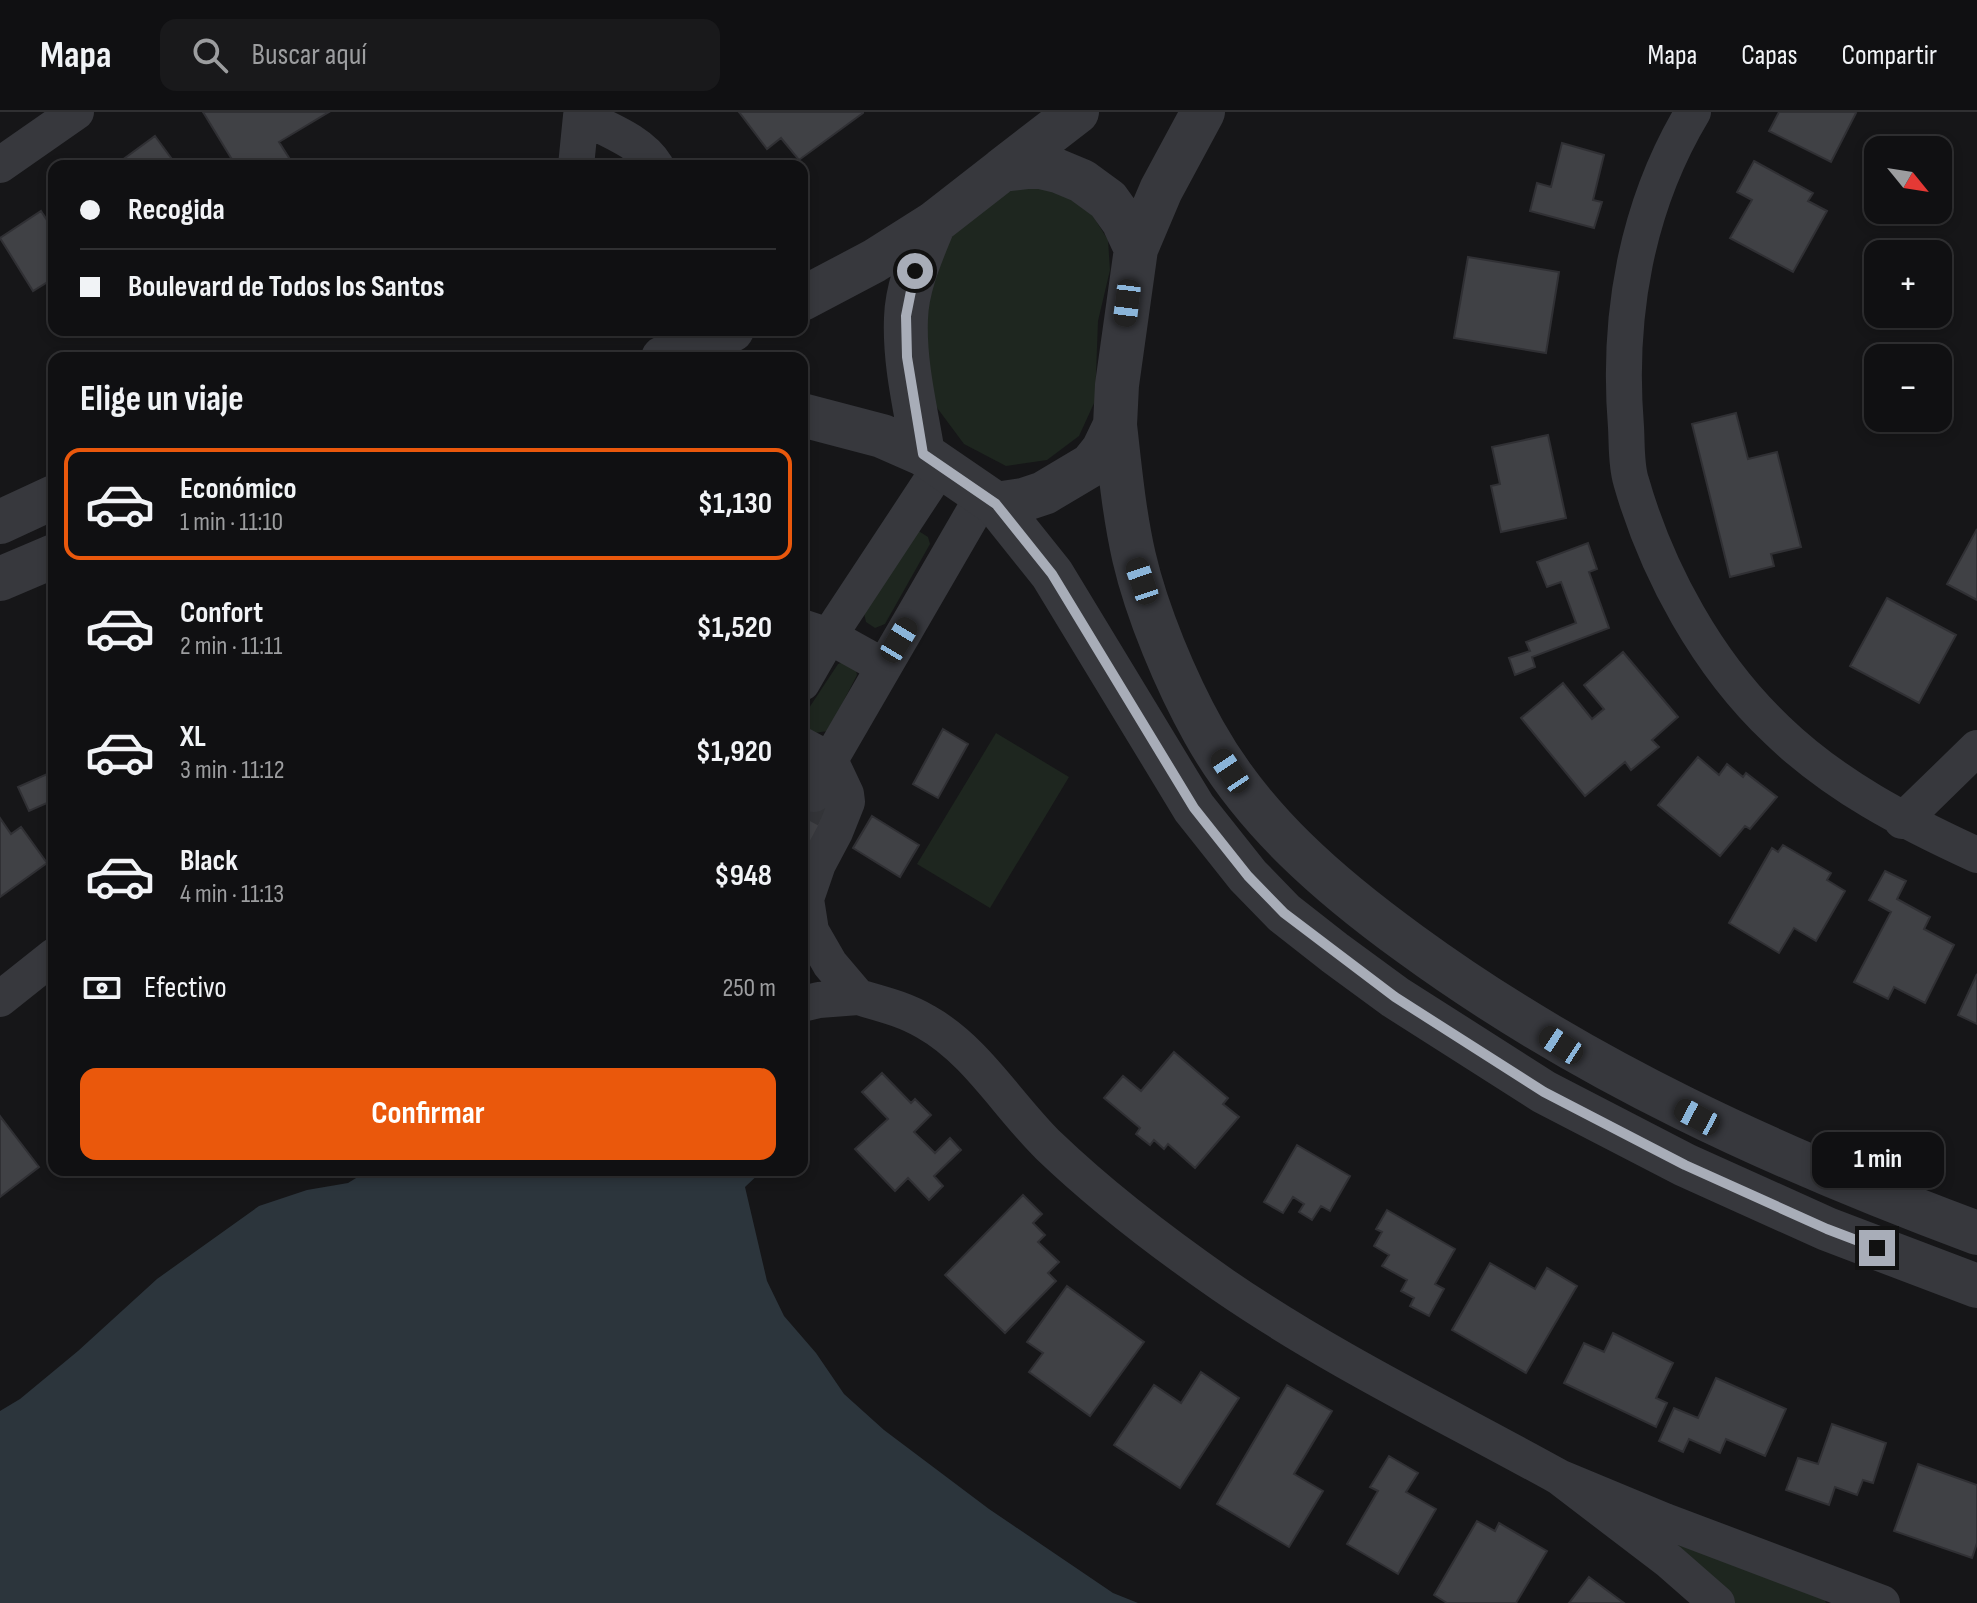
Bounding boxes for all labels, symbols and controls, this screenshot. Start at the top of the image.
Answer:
search box [160,19,720,91]
text: Mapa [40,33,112,78]
icon: search [188,33,232,77]
text: Buscar aquí [252,37,367,73]
text: Mapa [1648,39,1697,72]
text: Capas [1741,39,1798,72]
text: Compartir [1842,39,1937,72]
north arrow [1864,136,1952,224]
map controls [1864,136,1952,432]
text: Recogida [128,192,225,228]
button: + [1864,240,1952,328]
route start [897,253,933,289]
text: Boulevard de Todos los Santos [128,269,445,305]
car [1112,278,1142,328]
button: − [1864,344,1952,432]
text: Elige un viaje [80,378,244,421]
icon: car [84,468,156,540]
text: Económico [180,471,297,507]
text: $1,130 [698,486,772,522]
text: 1 min · 11:10 [180,507,283,538]
car [1123,554,1161,608]
icon: car [84,592,156,664]
text: Confort [180,595,263,631]
text: $1,520 [696,610,772,646]
car [876,613,922,667]
text: 2 min · 11:11 [180,631,282,662]
icon: car [84,716,156,788]
text: XL [180,719,206,755]
text: $1,920 [696,734,772,770]
car [1207,744,1253,798]
text: 3 min · 11:12 [180,755,284,786]
icon: car [84,840,156,912]
text: Black [180,843,238,879]
text: $948 [714,858,772,894]
text: 4 min · 11:13 [180,879,284,910]
icon: cash [80,966,124,1010]
text: Efectivo [144,970,227,1006]
text: 250 m [722,973,776,1004]
car [1534,1022,1588,1068]
button: Confirmar [80,1068,776,1160]
car [1670,1095,1724,1139]
callout: 1 min [1811,1132,1943,1188]
text: 1 min [1854,1144,1902,1175]
route end [1859,1230,1895,1266]

